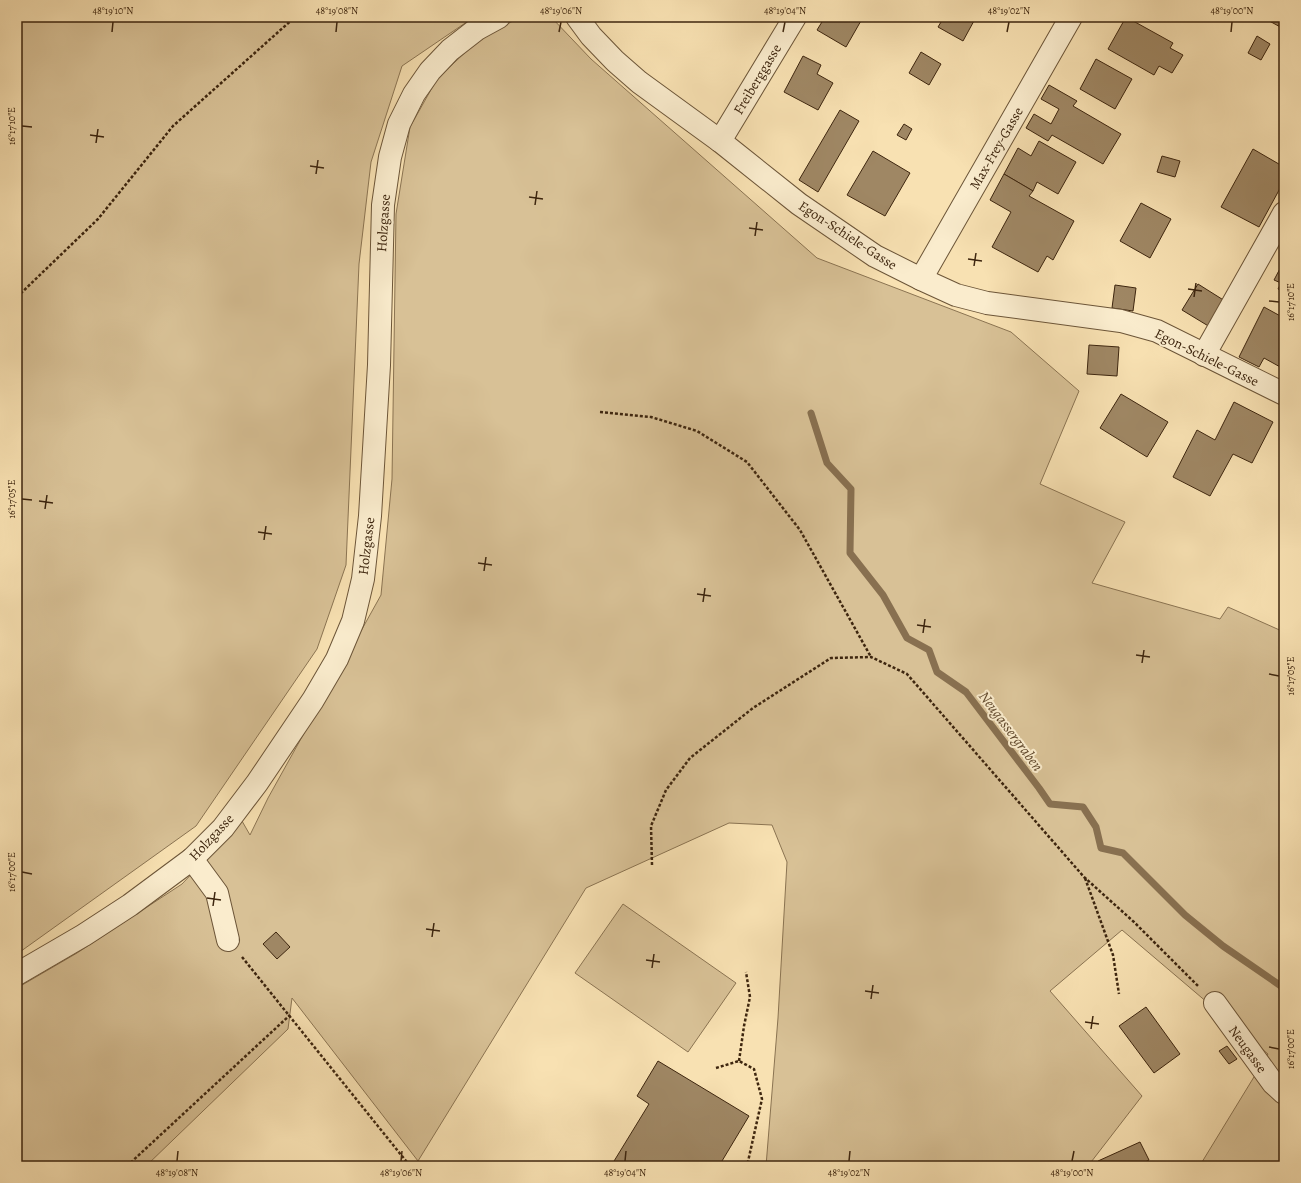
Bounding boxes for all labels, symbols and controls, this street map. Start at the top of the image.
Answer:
text: 48°19'10"N [92,4,134,17]
text: 48°19'08"N [316,4,358,17]
text: 48°19'06"N [540,4,582,17]
text: 48°19'04"N [764,4,806,17]
text: 48°19'02"N [988,4,1030,17]
text: 48°19'00"N [1211,4,1253,17]
street label: Freiberggasse [729,41,786,118]
street label: Max-Frey-Gasse [965,104,1028,193]
text: 16°17'10"E [5,107,18,145]
street label: Holzgasse [372,193,395,253]
street label: Egon-Schiele-Gasse [795,196,901,274]
text: 16°17'10"E [1284,283,1297,321]
street label: Egon-Schiele-Gasse [1152,324,1262,391]
text: 16°17'05"E [5,479,18,518]
street label: Holzgasse [354,516,379,576]
text: 16°17'05"E [1284,656,1297,695]
water label: Neugassergraben [974,687,1048,775]
street label: Holzgasse [185,810,238,865]
text: 16°17'00"E [5,852,18,892]
street label: Neugasse [1224,1022,1271,1077]
text: 16°17'00"E [1284,1029,1297,1069]
text: 48°19'08"N [156,1166,198,1179]
text: 48°19'06"N [380,1166,422,1179]
text: 48°19'04"N [604,1166,646,1179]
text: 48°19'02"N [828,1166,870,1179]
text: 48°19'00"N [1051,1166,1093,1179]

